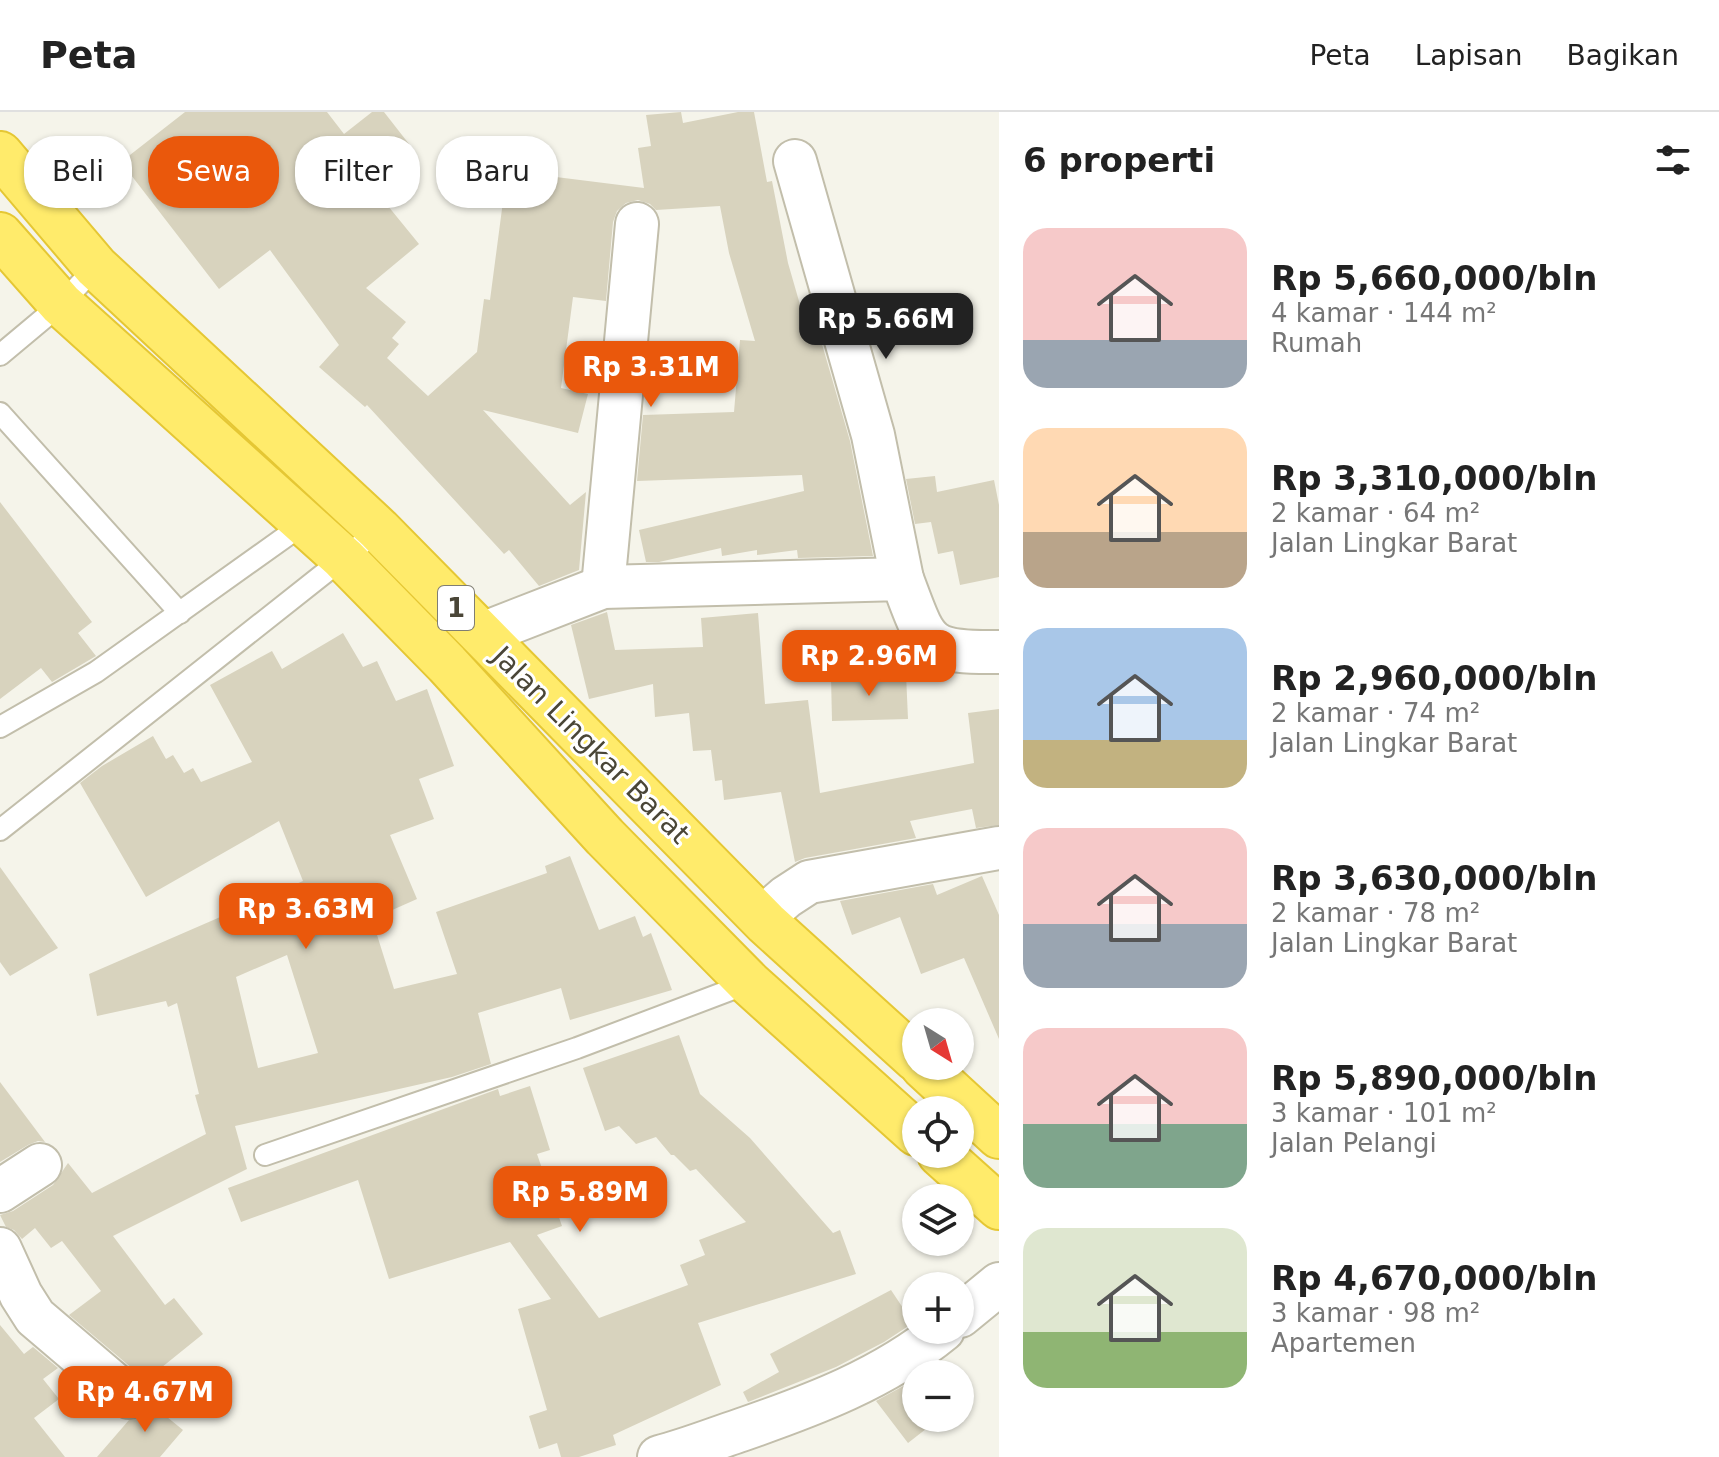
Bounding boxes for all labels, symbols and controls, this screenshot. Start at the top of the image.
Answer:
text: Peta [40,33,137,77]
text: Peta [1309,39,1371,72]
text: Lapisan [1415,39,1522,72]
text: Bagikan [1566,39,1679,72]
chip: Beli [24,136,132,208]
chip: Sewa [148,136,279,208]
chip: Filter [295,136,420,208]
chip: Baru [436,136,558,208]
icon: filters [1651,138,1695,182]
text: 6 properti [1023,140,1215,180]
text: Rp 5,660,000/bln [1271,258,1597,298]
icon: home [1087,260,1183,356]
pin: Rp 5.66M [803,293,969,361]
text: 4 kamar · 144 m² [1271,298,1497,328]
text: Rp 5.66M [817,304,955,334]
text: Rumah [1271,328,1362,358]
pin: Rp 3.31M [568,341,734,409]
text: Rp 3.31M [582,352,720,382]
text: Rp 3,310,000/bln [1271,458,1597,498]
icon: home [1087,460,1183,556]
text: 2 kamar · 64 m² [1271,498,1480,528]
text: Jalan Lingkar Barat [1271,528,1517,558]
road number: 1 [438,586,474,630]
pin: Rp 2.96M [786,630,952,698]
street label: Jalan Lingkar Barat [484,638,696,850]
text: Rp 2.96M [800,641,938,671]
text: Rp 2,960,000/bln [1271,658,1597,698]
icon: home [1087,660,1183,756]
text: 2 kamar · 74 m² [1271,698,1480,728]
text: Jalan Lingkar Barat [1271,728,1517,758]
text: Rp 3,630,000/bln [1271,858,1597,898]
icon: home [1087,860,1183,956]
pin: Rp 3.63M [223,883,389,951]
text: Rp 3.63M [237,894,375,924]
text: 2 kamar · 78 m² [1271,898,1480,928]
text: Jalan Lingkar Barat [1271,928,1517,958]
north arrow [902,1008,974,1080]
map controls [902,1008,974,1432]
text: Rp 5,890,000/bln [1271,1058,1597,1098]
icon: home [1087,1060,1183,1156]
button: locate [902,1096,974,1168]
text: 3 kamar · 101 m² [1271,1098,1497,1128]
text: Jalan Pelangi [1271,1128,1437,1158]
pin: Rp 5.89M [497,1166,663,1234]
text: Rp 5.89M [511,1177,649,1207]
button: layers [902,1184,974,1256]
text: Rp 4,670,000/bln [1271,1258,1597,1298]
icon: home [1087,1260,1183,1356]
button: + [902,1272,974,1344]
text: 3 kamar · 98 m² [1271,1298,1480,1328]
text: Apartemen [1271,1328,1416,1358]
button: − [902,1360,974,1432]
pin: Rp 4.67M [62,1366,228,1434]
text: Rp 4.67M [76,1377,214,1407]

